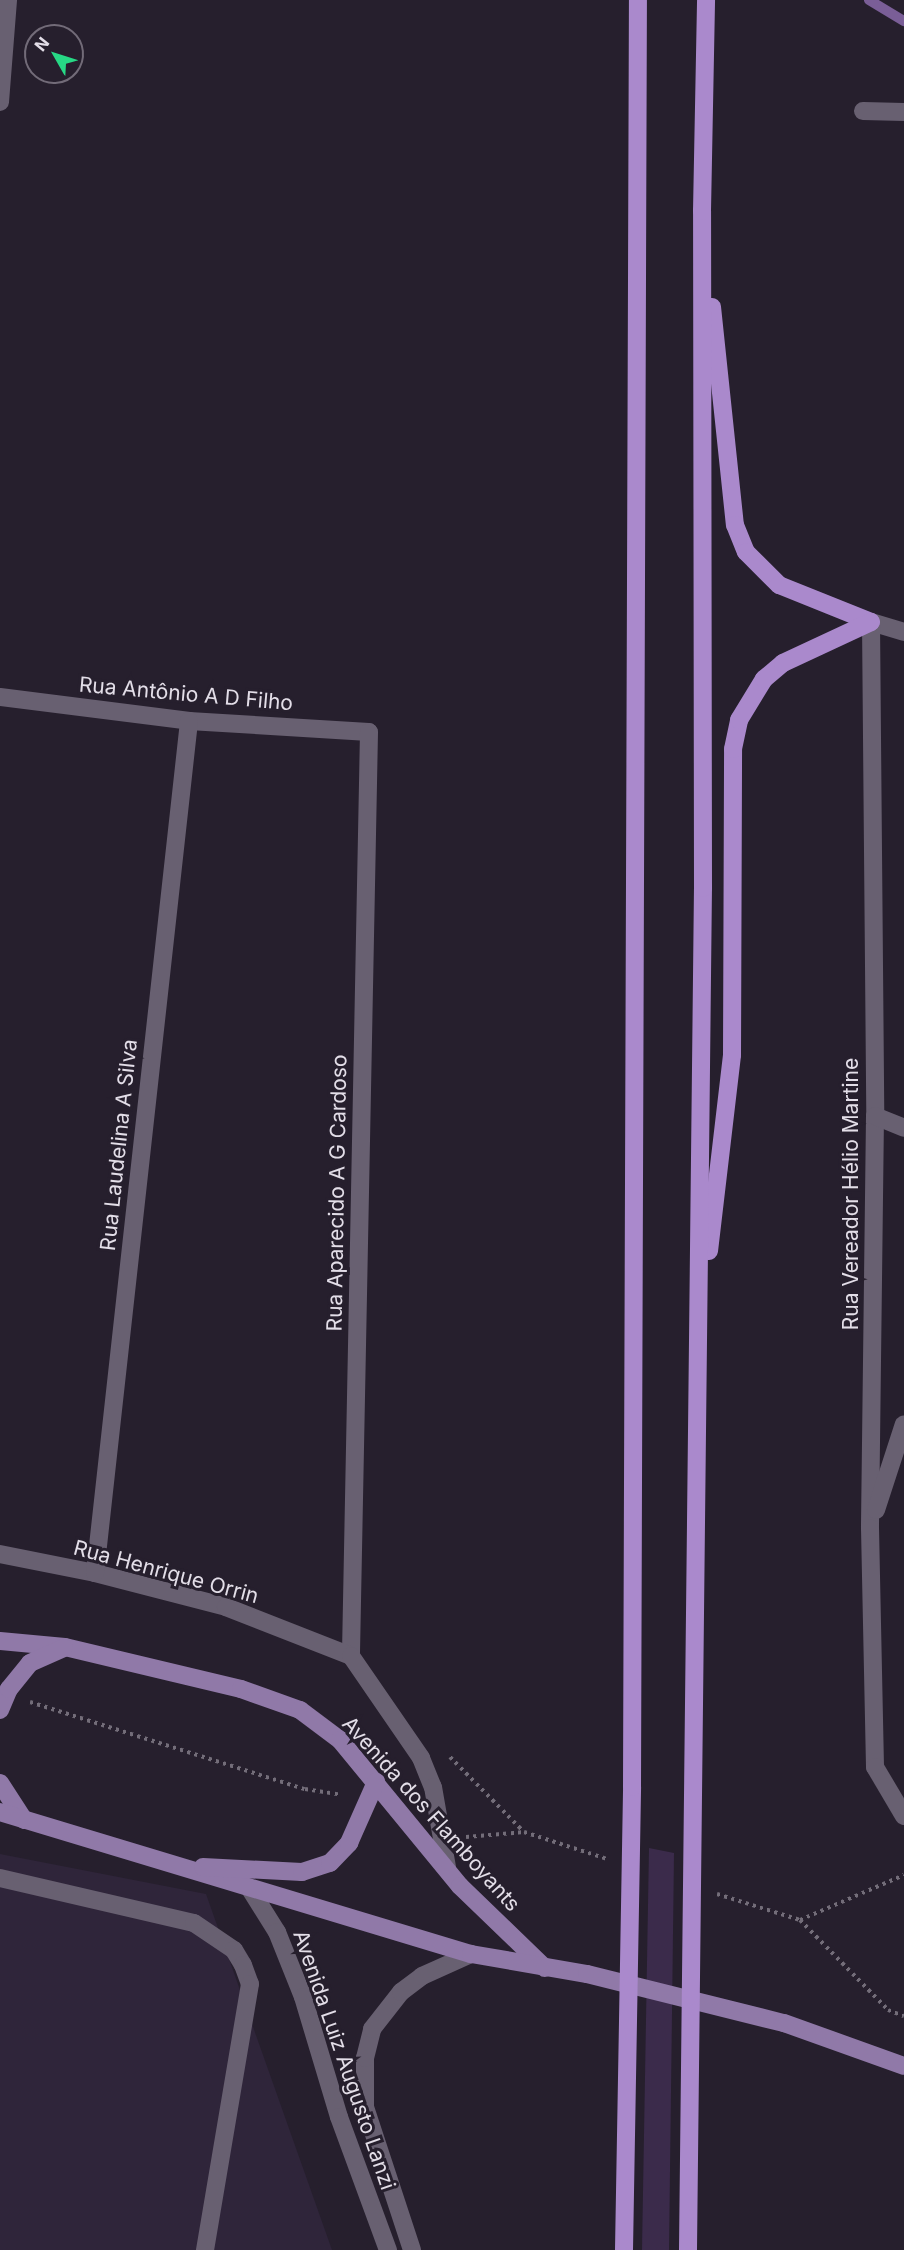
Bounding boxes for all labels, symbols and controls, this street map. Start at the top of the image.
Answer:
north arrow [24,24,84,84]
text: N [30,33,53,55]
street label: Rua Antônio A D Filho [78,672,294,716]
street label: Rua Laudelina A Silva [95,1038,143,1252]
street label: Rua Aparecido A G Cardoso [322,1054,352,1332]
street label: Rua Vereador Hélio Martine [838,1058,864,1330]
street label: Rua Henrique Orrin [71,1535,261,1609]
street label: Avenida dos Flamboyants [337,1711,525,1917]
street label: Avenida Luiz Augusto Lanzi [288,1927,400,2193]

